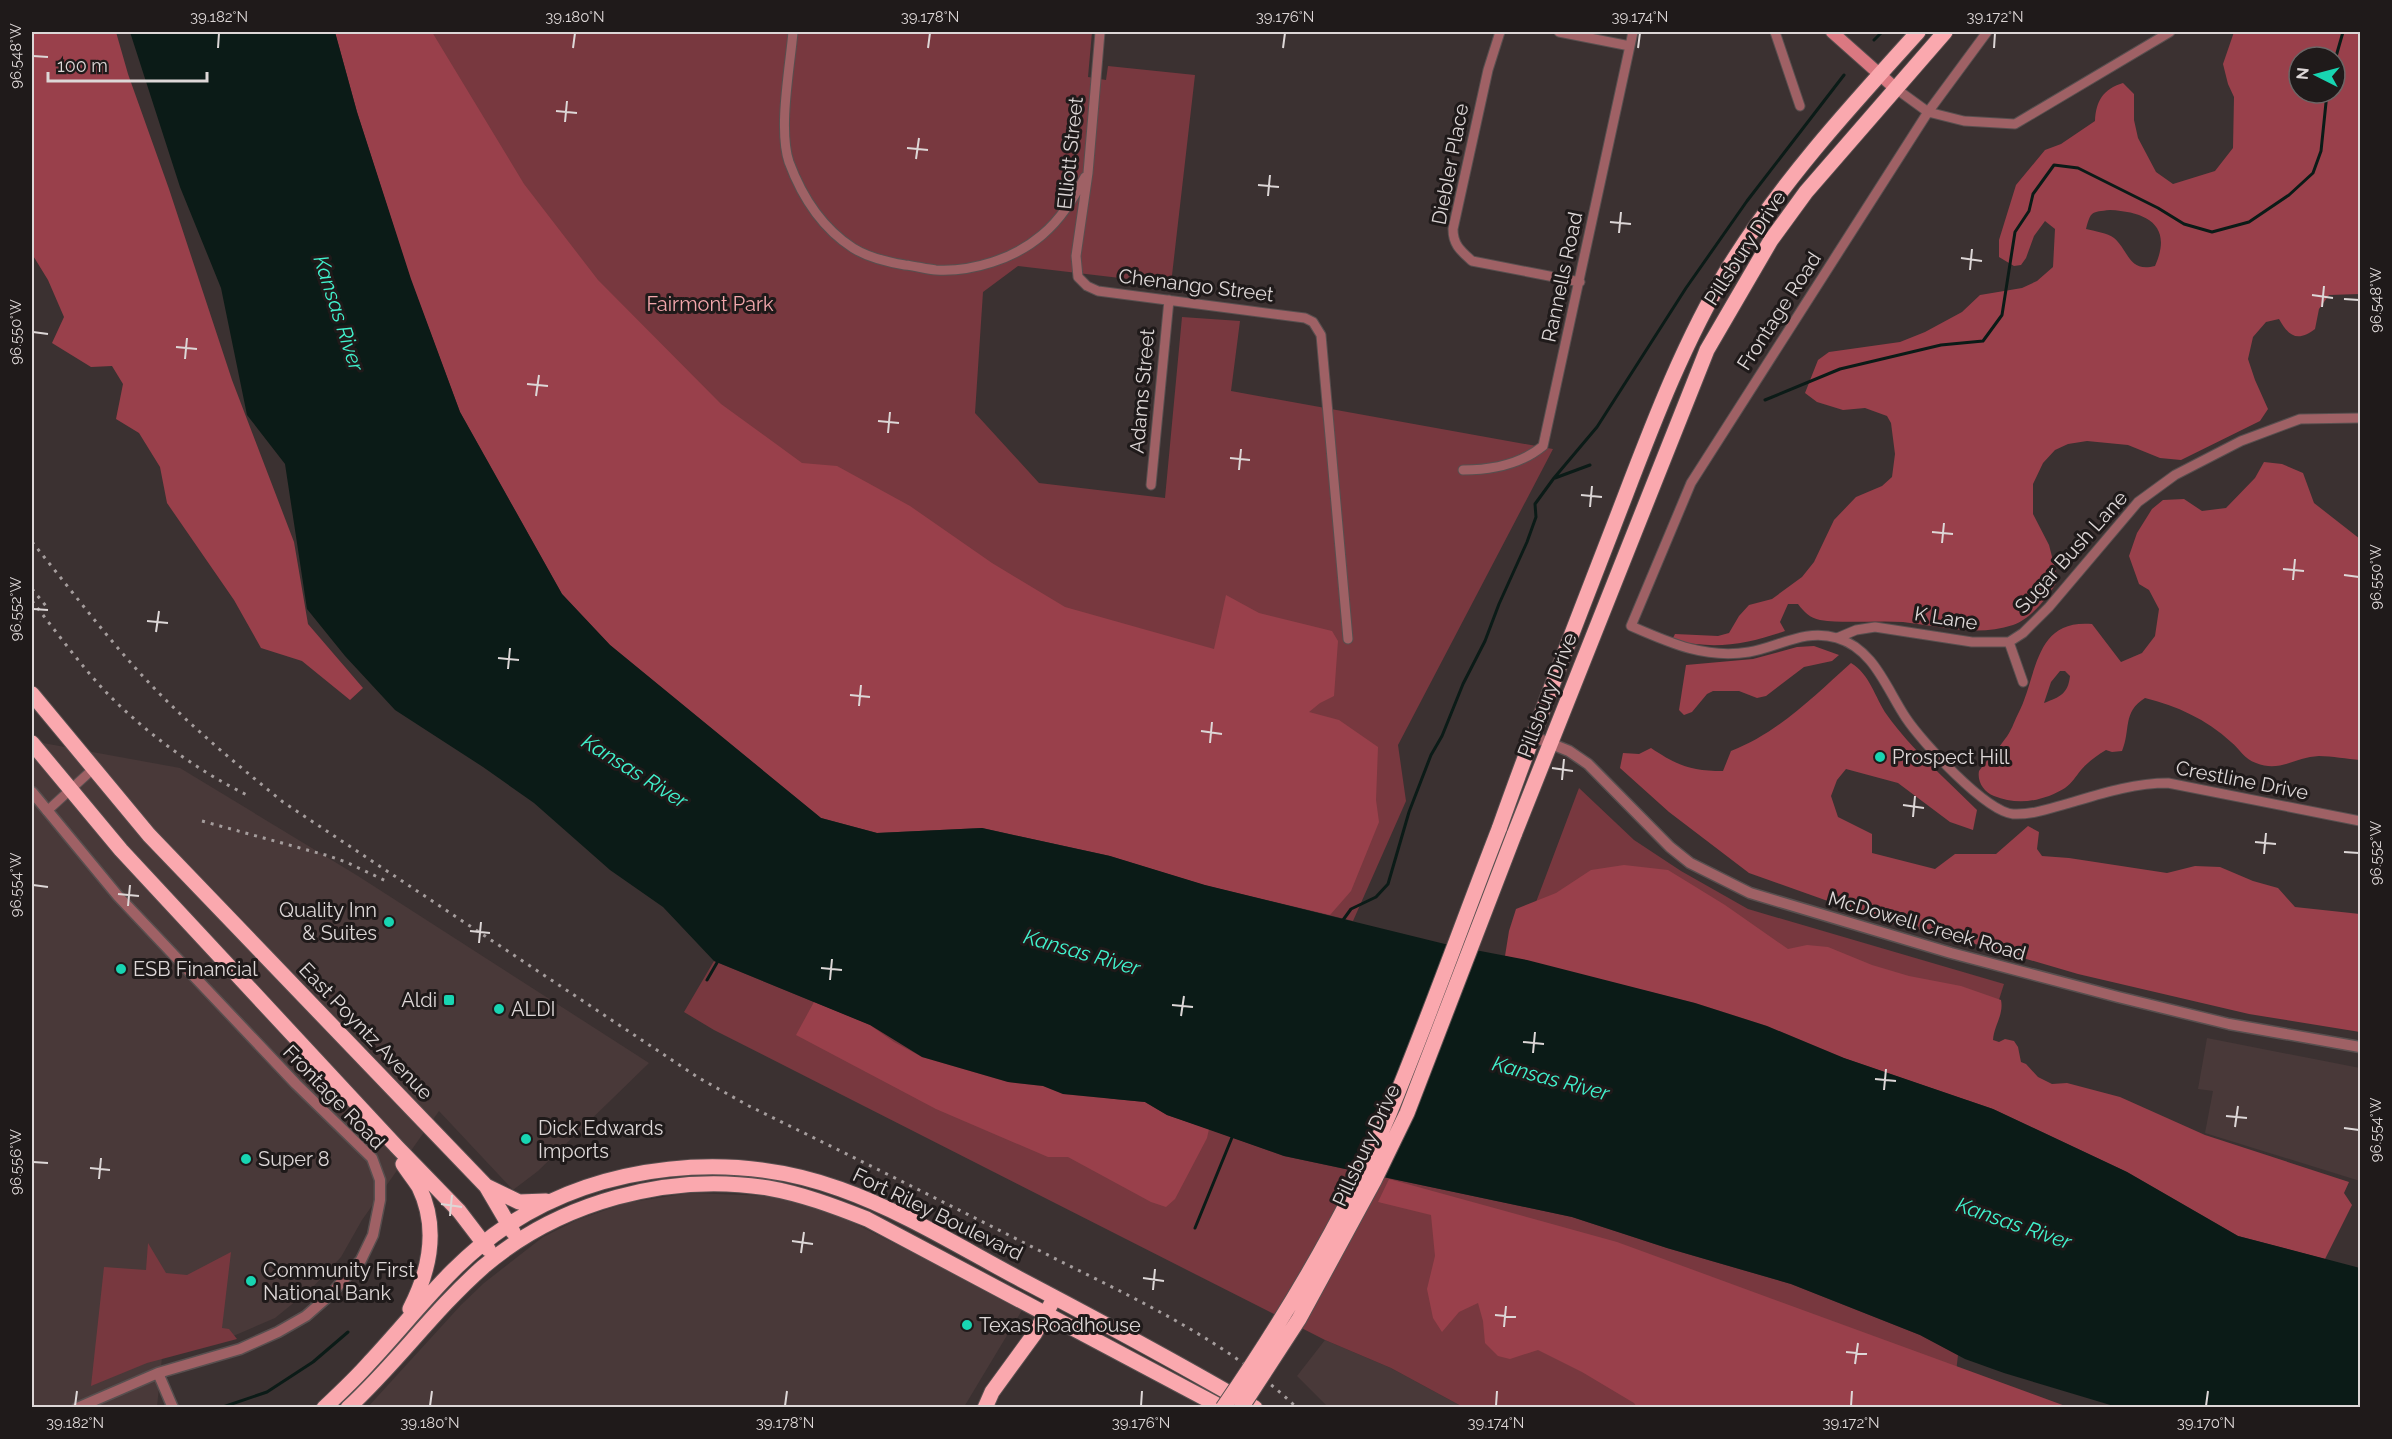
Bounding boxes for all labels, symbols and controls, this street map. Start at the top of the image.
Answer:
text: 39.182°N [190,8,248,26]
text: 39.180°N [545,8,605,26]
text: 39.178°N [901,8,959,26]
text: 39.176°N [1256,8,1314,26]
text: 39.174°N [1612,8,1668,26]
text: 39.172°N [1966,8,2024,26]
text: 96.548°W [7,23,25,89]
scale bar [48,45,207,83]
north arrow [2287,45,2347,105]
text: 100 m [57,55,108,76]
text: N [2292,66,2313,81]
street label: Elliott Street [1052,95,1088,211]
street label: Diebler Place [1426,101,1474,227]
street label: Pillsbury Drive [1699,186,1791,310]
street label: Rannells Road [1536,210,1588,344]
street label: Frontage Road [1732,247,1826,375]
water label: Kansas River [309,252,370,375]
street label: Chenango Street [1117,264,1275,306]
text: 96.548°W [2367,267,2385,333]
park label: Fairmont Park [646,292,774,316]
text: 96.550°W [7,299,25,365]
street label: Adams Street [1125,327,1159,454]
street label: Sugar Bush Lane [2010,486,2132,618]
text: 96.550°W [2367,544,2385,610]
text: 96.552°W [7,577,25,641]
street label: K Lane [1913,601,1980,635]
street label: Pillsbury Drive [1512,629,1582,761]
water label: Kansas River [577,729,693,814]
place label: Prospect Hill [1892,745,2010,769]
marker: Prospect Hill [1873,750,1887,764]
street label: Crestline Drive [2174,755,2311,805]
text: 96.552°W [2367,821,2385,885]
text: 96.554°W [7,852,25,917]
street label: McDowell Creek Road [1825,886,2029,966]
place label: Quality Inn & Suites [279,898,377,945]
marker: Quality Inn & Suites [382,915,396,929]
water label: Kansas River [1021,923,1144,981]
place label: ESB Financial [133,957,258,981]
street label: East Poyntz Avenue [294,957,438,1105]
marker: ESB Financial [114,962,128,976]
place label: Aldi [401,988,437,1012]
marker: Aldi [442,993,456,1007]
place label: ALDI [511,997,555,1021]
marker: ALDI [492,1002,506,1016]
street label: Frontage Road [278,1040,390,1154]
water label: Kansas River [1490,1050,1613,1106]
street label: Pillsbury Drive [1327,1080,1405,1210]
text: 96.554°W [2367,1097,2385,1162]
place label: Dick Edwards Imports [538,1116,663,1163]
text: 96.556°W [7,1129,25,1195]
marker: Dick Edwards Imports [519,1132,533,1146]
place label: Super 8 [258,1147,330,1171]
marker: Super 8 [239,1152,253,1166]
street label: Fort Riley Boulevard [849,1162,1027,1266]
water label: Kansas River [1953,1192,2076,1255]
place label: Community First National Bank [263,1258,415,1305]
marker: Community First National Bank [244,1274,258,1288]
place label: Texas Roadhouse [979,1313,1141,1337]
marker: Texas Roadhouse [960,1318,974,1332]
text: 39.182°N [46,1414,104,1432]
text: 39.180°N [400,1414,460,1432]
text: 39.178°N [756,1414,814,1432]
text: 39.176°N [1112,1414,1170,1432]
text: 39.174°N [1468,1414,1524,1432]
text: 39.172°N [1822,1414,1880,1432]
text: 39.170°N [2177,1414,2235,1432]

